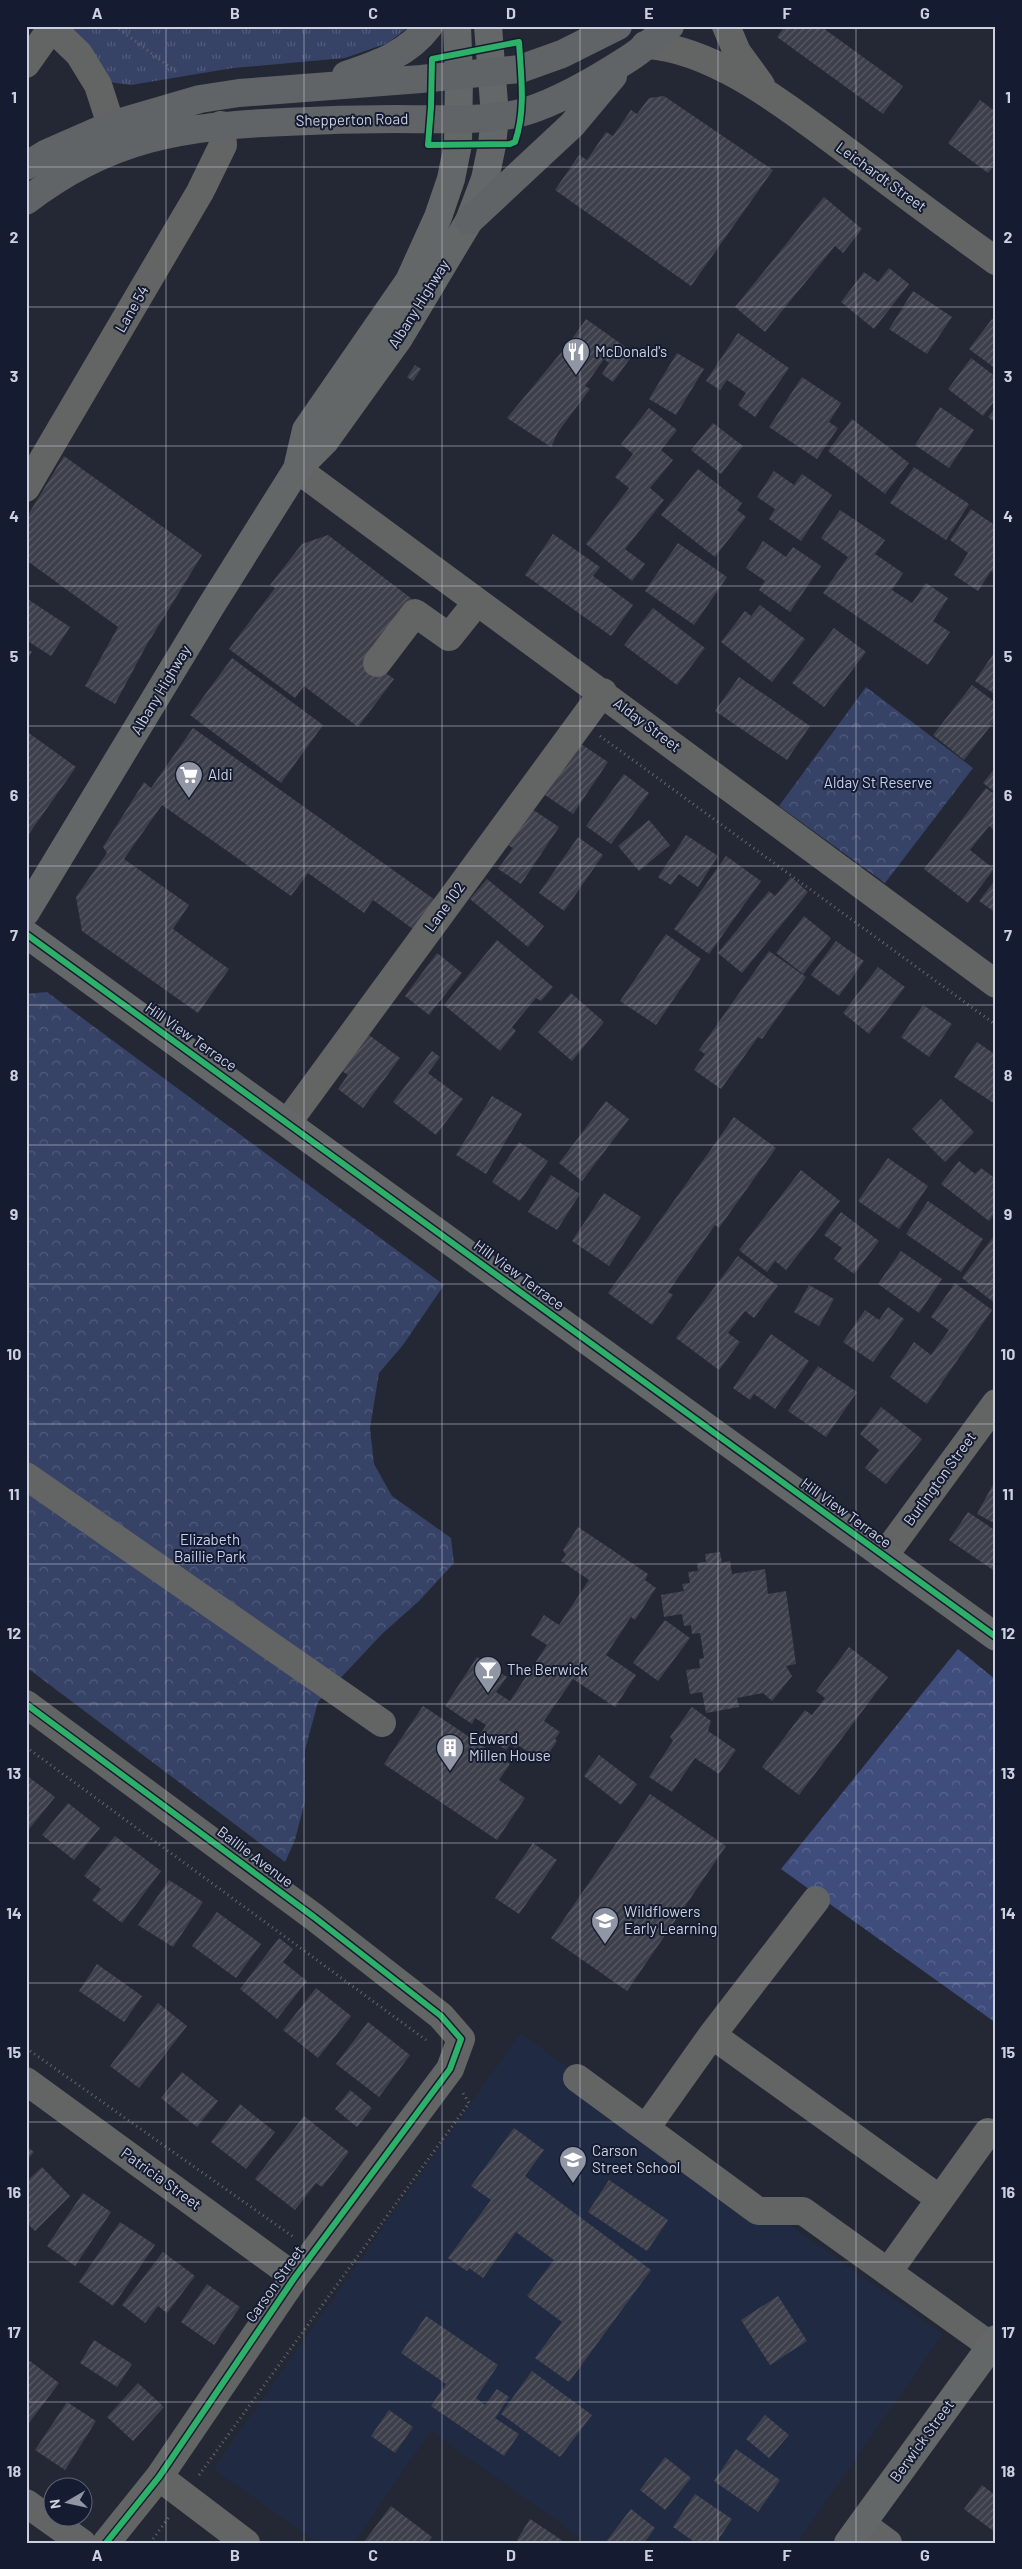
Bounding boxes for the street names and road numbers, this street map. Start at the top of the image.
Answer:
street label: Shepperton Road [296,109,408,129]
street label: Leichardt Street [833,137,930,215]
street label: Albany Highway [384,256,453,351]
street label: Lane 54 [111,282,152,335]
street label: Albany Highway [126,641,194,737]
street label: Alday Street [611,693,685,755]
street label: Lane 102 [420,878,468,935]
street label: Hill View Terrace [142,998,241,1074]
street label: Hill View Terrace [471,1235,568,1313]
street label: Burlington Street [899,1428,979,1529]
street label: Hill View Terrace [798,1473,895,1551]
street label: Baillie Avenue [214,1822,297,1891]
street label: Patricia Street [118,2143,205,2213]
street label: Carson Street [241,2242,307,2325]
street label: Berwick Street [885,2396,957,2485]

